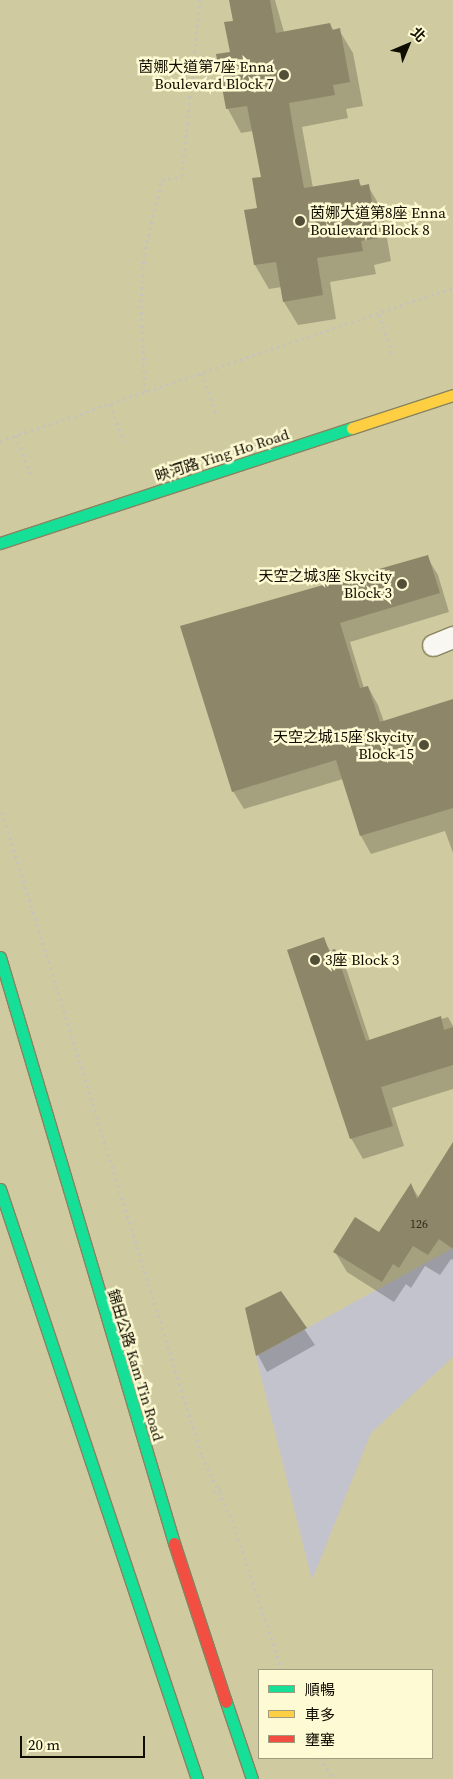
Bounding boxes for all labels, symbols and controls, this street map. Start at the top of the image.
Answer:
north arrow [383,20,433,70]
text: 北 [407,22,431,46]
place label: 茵娜大道第7座 Enna Boulevard Block 7 [138,57,274,92]
marker: 茵娜大道第7座 Enna Boulevard Block 7 [278,69,290,81]
place label: 茵娜大道第8座 Enna Boulevard Block 8 [310,203,446,238]
marker: 茵娜大道第8座 Enna Boulevard Block 8 [294,215,306,227]
street label: 映河路 Ying Ho Road [153,425,291,485]
place label: 天空之城3座 Skycity Block 3 [259,566,392,601]
marker: 天空之城3座 Skycity Block 3 [396,578,408,590]
place label: 天空之城15座 Skycity Block 15 [273,727,414,762]
marker: 天空之城15座 Skycity Block 15 [418,739,430,751]
place label: 3座 Block 3 [325,951,399,969]
marker: 3座 Block 3 [309,954,321,966]
house number: 126 [410,1218,428,1232]
street label: 錦田公路 Kam Tin Road [104,1287,168,1443]
legend [258,1669,433,1759]
text: 順暢 [305,1679,335,1700]
text: 車多 [305,1704,335,1725]
scale bar [22,1726,148,1758]
text: 壅塞 [305,1729,335,1750]
text: 20 m [28,1734,60,1755]

